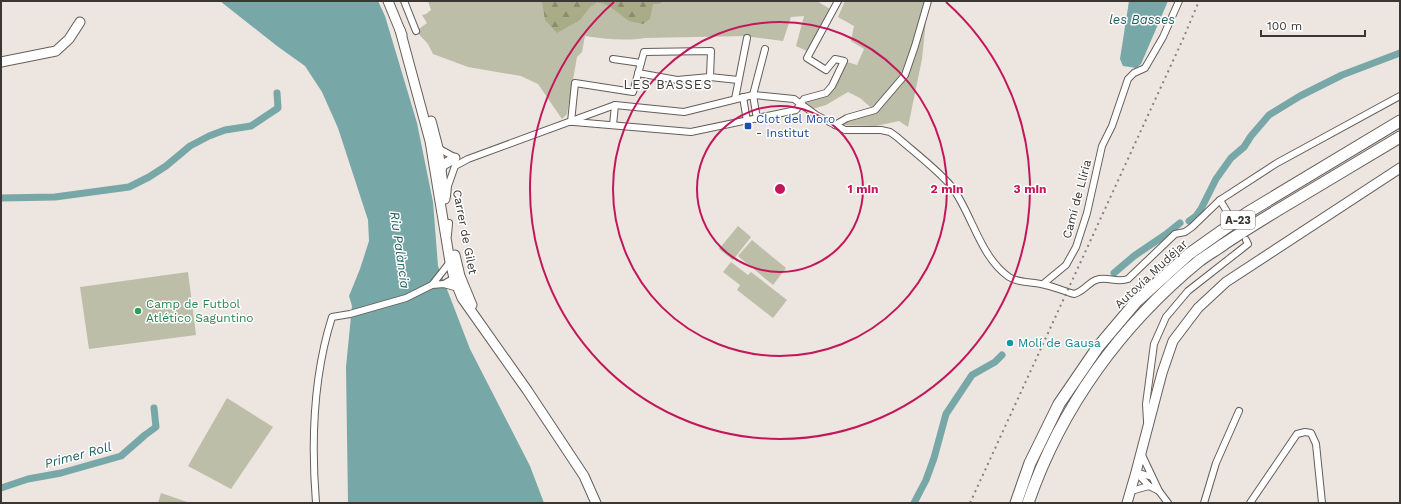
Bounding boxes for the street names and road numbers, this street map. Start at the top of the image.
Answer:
street label: Camí de Llíria [1060,158,1094,240]
street label: Carrer de Gilet [450,188,480,276]
road number: A-23 [1221,211,1255,229]
street label: Autovía Mudéjar [1112,237,1190,311]

